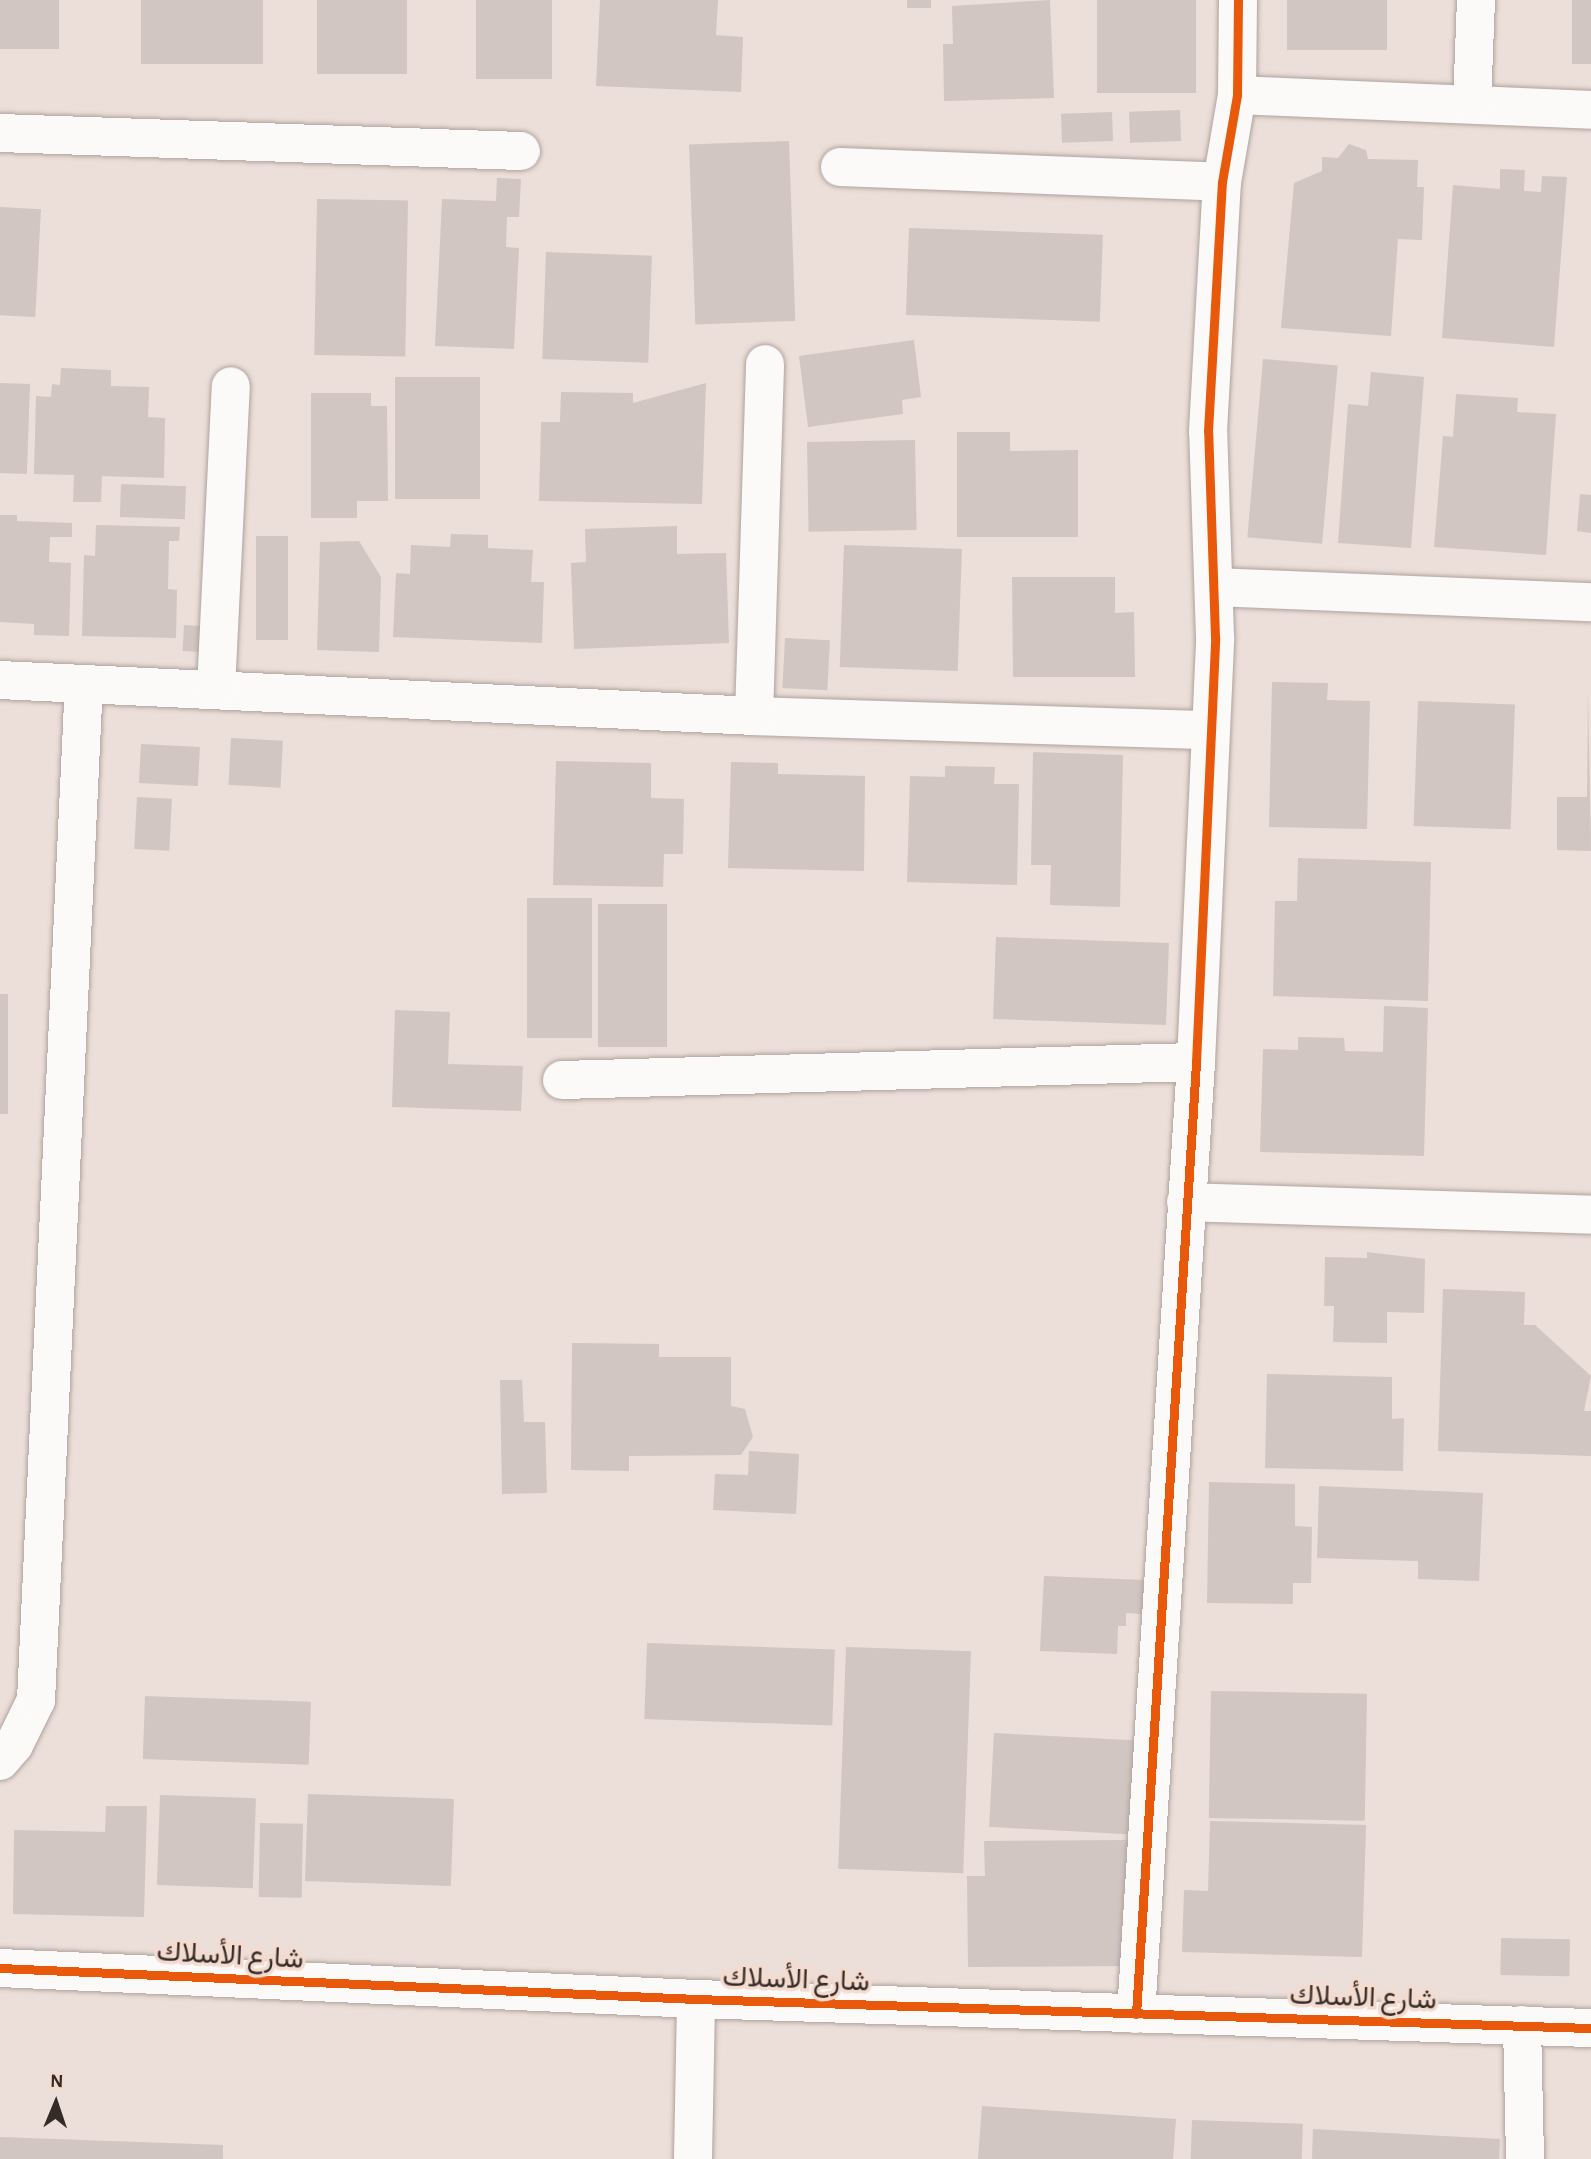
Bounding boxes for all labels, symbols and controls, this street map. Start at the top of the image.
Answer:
street label: شارع الأسلاك [156,1935,304,1977]
street label: شارع الأسلاك [722,1961,870,1999]
street label: شارع الأسلاك [1289,1979,1437,2017]
north arrow [21,2068,91,2138]
text: N [50,2072,64,2091]

